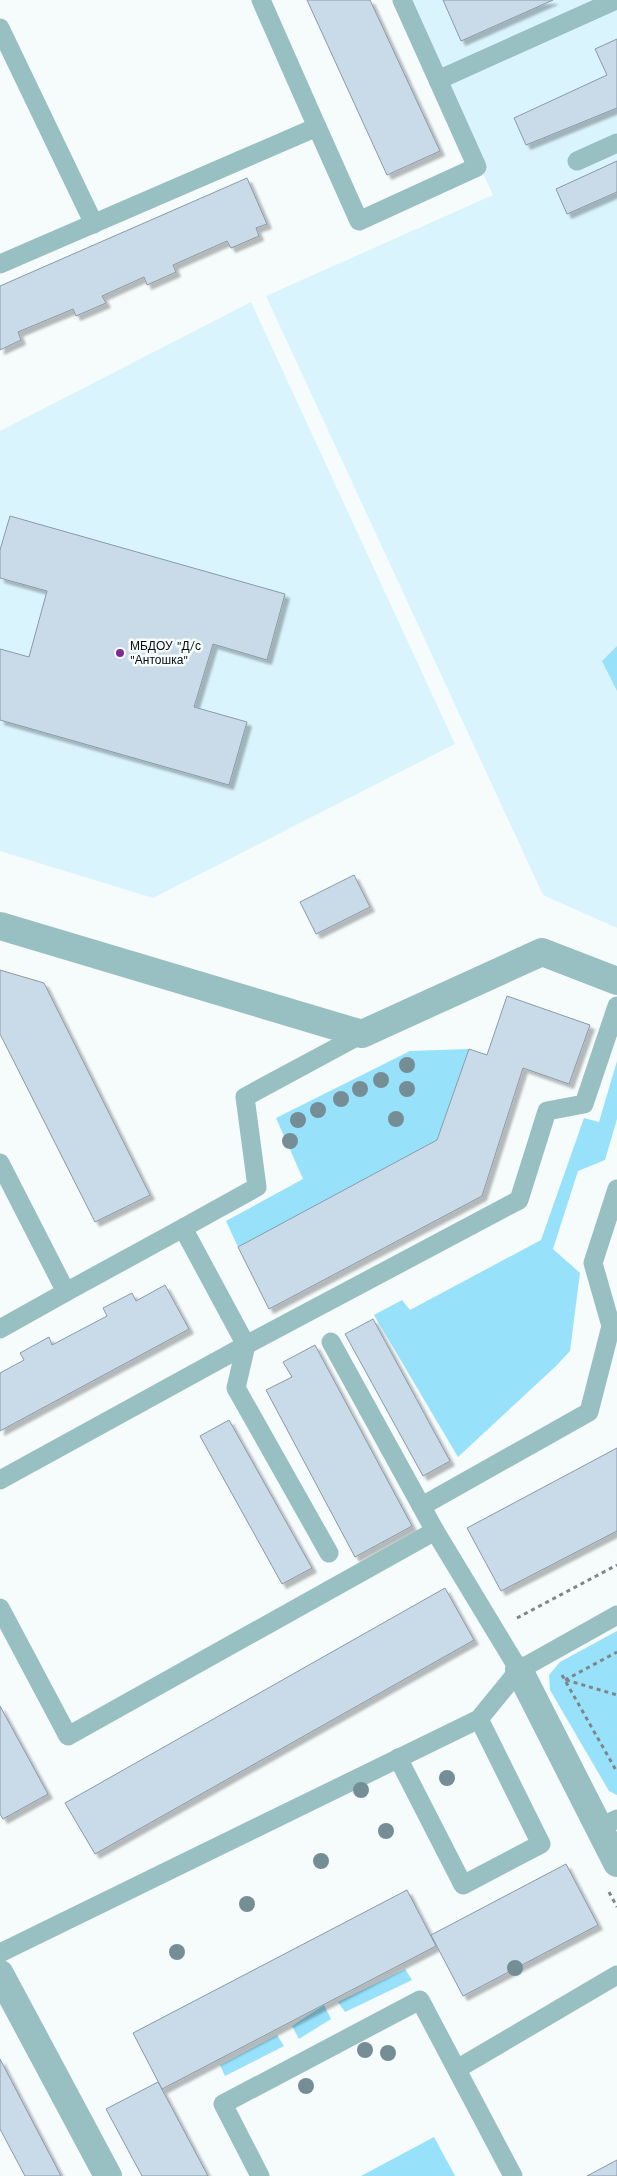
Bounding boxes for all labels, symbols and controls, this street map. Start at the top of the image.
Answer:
place label: МБДОУ "Д/с "Антошка" [130,639,201,667]
marker: МБДОУ "Д/с "Антошка" [114,647,126,659]

